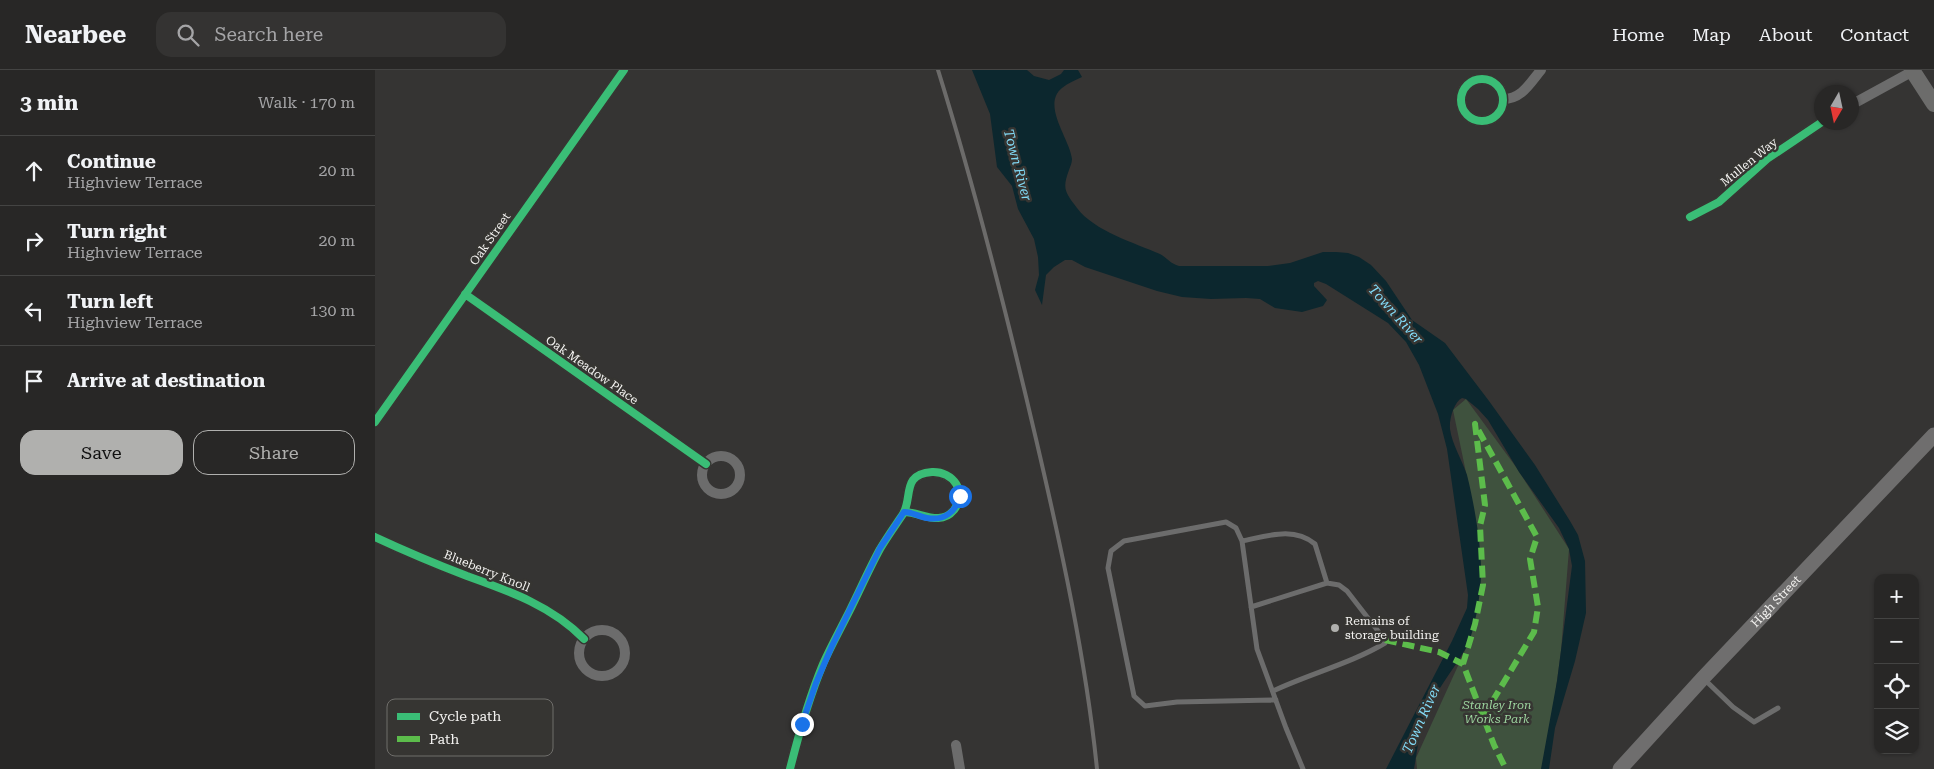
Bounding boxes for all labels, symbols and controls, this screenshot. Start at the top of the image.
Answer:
search box [156,12,506,57]
text: Nearbee [25,21,126,49]
icon: search [174,21,202,49]
text: Search here [214,23,323,46]
text: Home [1612,24,1664,45]
text: Map [1692,24,1731,45]
text: About [1759,24,1812,45]
text: Contact [1840,24,1909,45]
north arrow [1814,85,1859,130]
text: 3 min [20,91,78,115]
text: Walk · 170 m [258,93,355,112]
water label: Town River [1001,127,1035,203]
street label: Mullen Way [1718,134,1781,189]
text: Continue [67,150,156,173]
icon: ahead [20,157,48,185]
text: 20 m [318,161,355,180]
text: Highview Terrace [67,173,203,192]
street label: Oak Street [467,210,514,268]
text: Turn right [67,220,167,243]
icon: right [20,227,48,255]
text: 20 m [318,231,355,250]
text: Highview Terrace [67,243,203,262]
water label: Town River [1365,281,1427,347]
text: Turn left [67,290,153,313]
icon: left [20,297,48,325]
text: 130 m [309,301,355,320]
text: Highview Terrace [67,313,203,332]
street label: Oak Meadow Place [543,333,641,407]
icon: arrive [20,367,48,395]
text: Arrive at destination [67,369,265,392]
button: Save [20,430,183,475]
button: Share [193,430,355,475]
route start [949,485,972,508]
street label: Blueberry Knoll [442,547,532,595]
street label: High Street [1748,572,1804,630]
map controls [1874,574,1919,754]
button: + [1874,574,1919,619]
place label: Remains of storage building [1345,614,1439,642]
button: − [1874,619,1919,664]
marker: Remains of storage building [1329,622,1341,634]
button: locate [1874,664,1919,709]
water label: Town River [1399,682,1443,756]
park label: Stanley Iron Works Park [1462,698,1531,726]
legend [387,699,553,756]
text: Cycle path [429,708,501,724]
button: layers [1874,709,1919,754]
route end [791,713,814,736]
text: Path [429,731,459,747]

